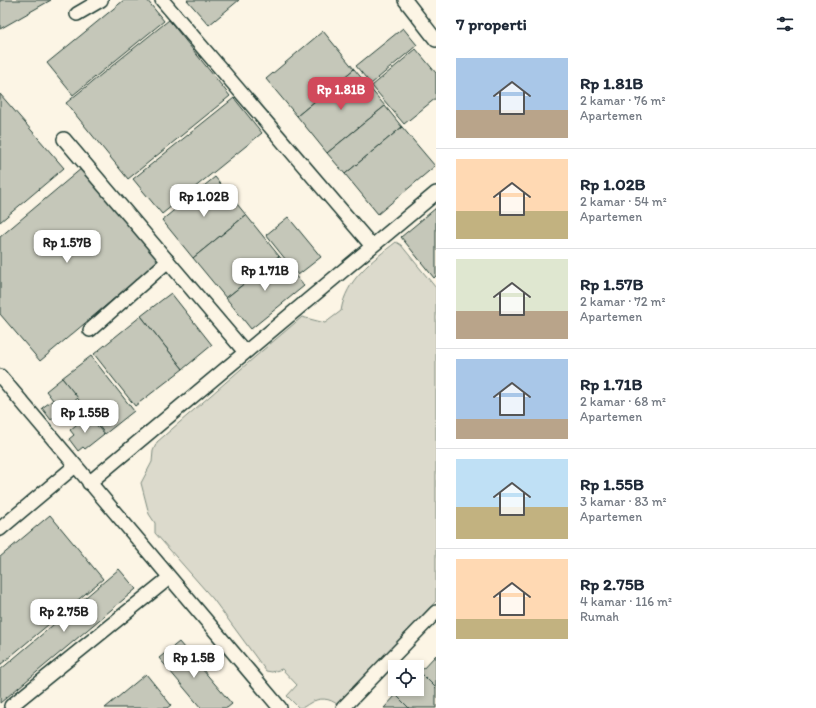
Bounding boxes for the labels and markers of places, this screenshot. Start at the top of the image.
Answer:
pin: Rp 1.81B [300,77,382,111]
pin: Rp 1.02B [163,184,245,218]
pin: Rp 1.57B [26,230,108,264]
pin: Rp 1.71B [224,258,306,292]
pin: Rp 1.55B [44,400,126,434]
pin: Rp 2.75B [23,599,105,633]
pin: Rp 1.5B [157,645,231,679]

